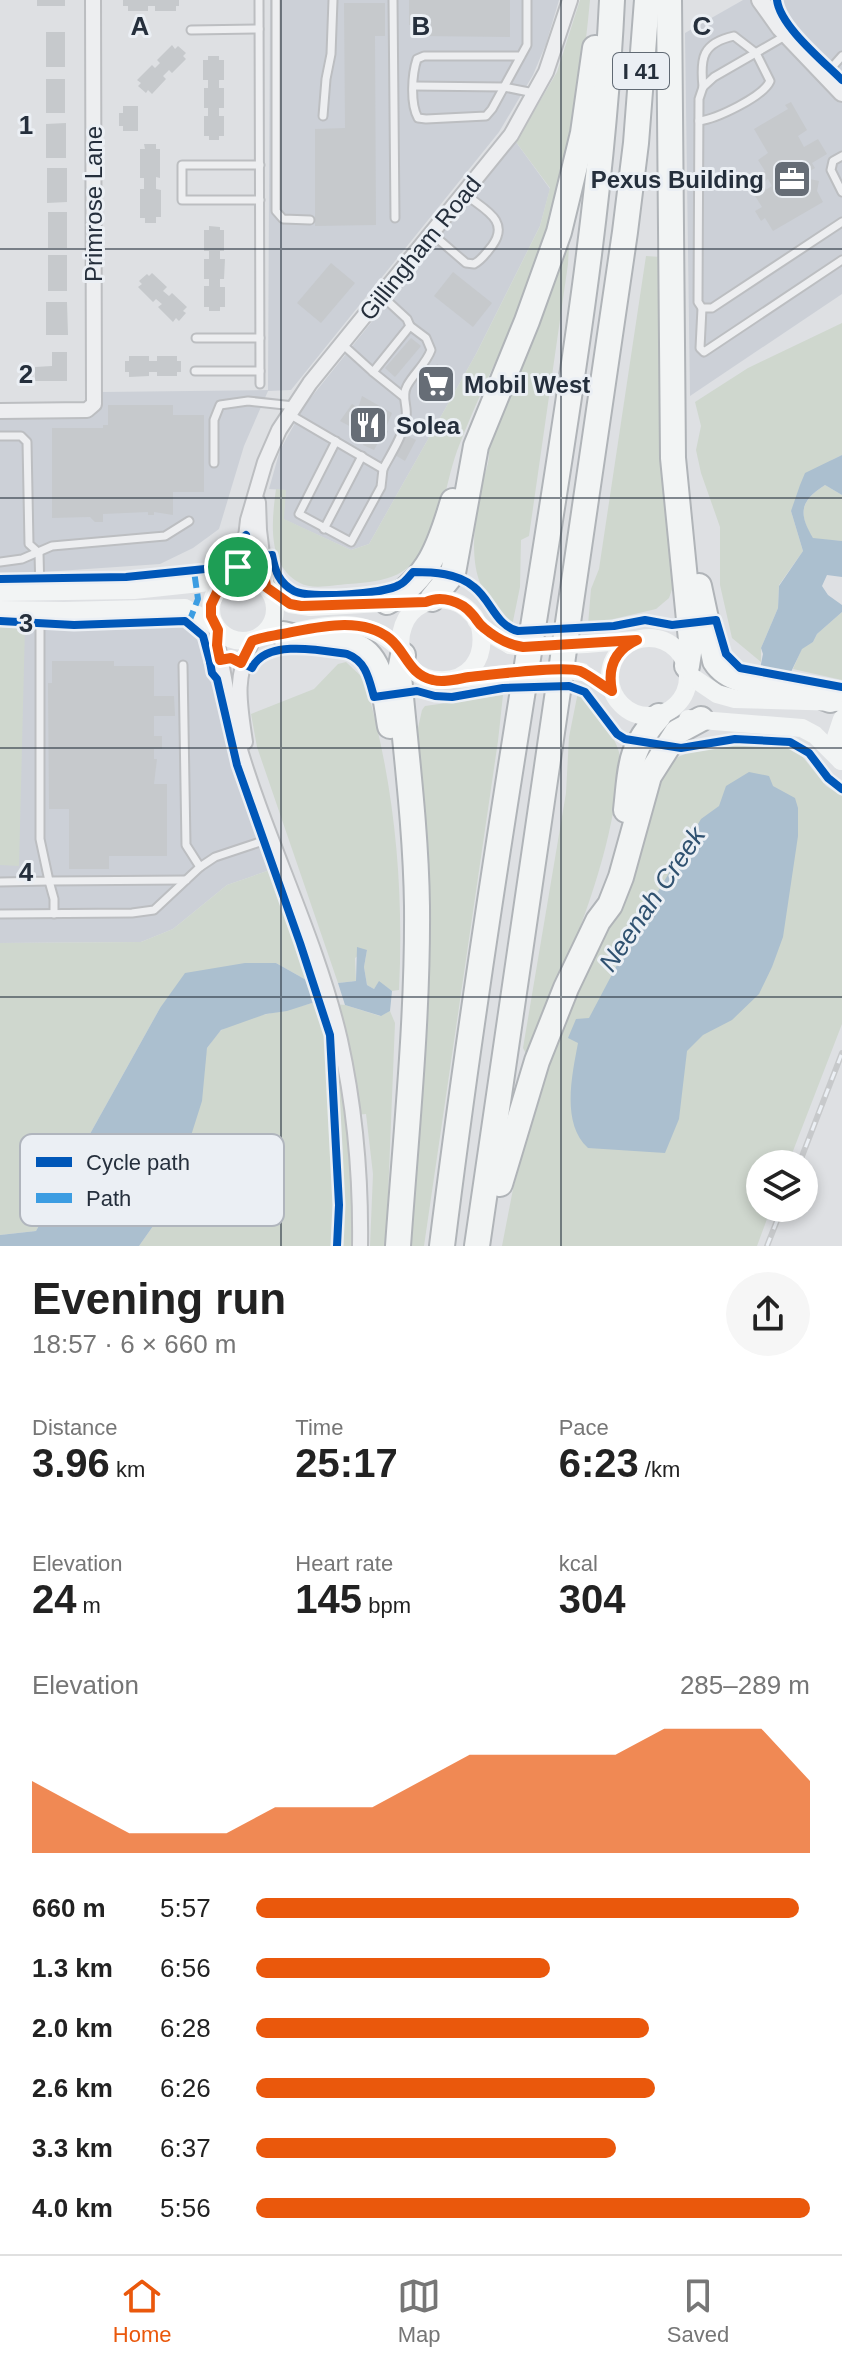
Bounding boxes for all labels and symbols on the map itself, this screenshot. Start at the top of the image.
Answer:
text: A [131,11,150,41]
text: B [412,11,430,41]
text: C [693,11,712,41]
road number: I 41 [613,53,669,89]
text: 1 [19,110,33,140]
street label: Primrose Lane [80,126,107,282]
office icon: Pexus Building [771,158,813,200]
place label: Pexus Building [591,166,764,193]
street label: Gillingham Road [354,171,486,325]
text: 2 [19,359,33,389]
supermarket icon: Mobil West [415,363,457,405]
place label: Mobil West [464,371,590,398]
restaurant icon: Solea [347,404,389,446]
place label: Solea [396,412,461,439]
pin [204,533,272,601]
text: 3 [19,608,33,638]
water label: Neenah Creek [593,819,712,977]
text: 4 [19,857,34,887]
legend [20,1134,284,1226]
text: Cycle path [86,1150,190,1175]
text: Path [86,1186,131,1211]

